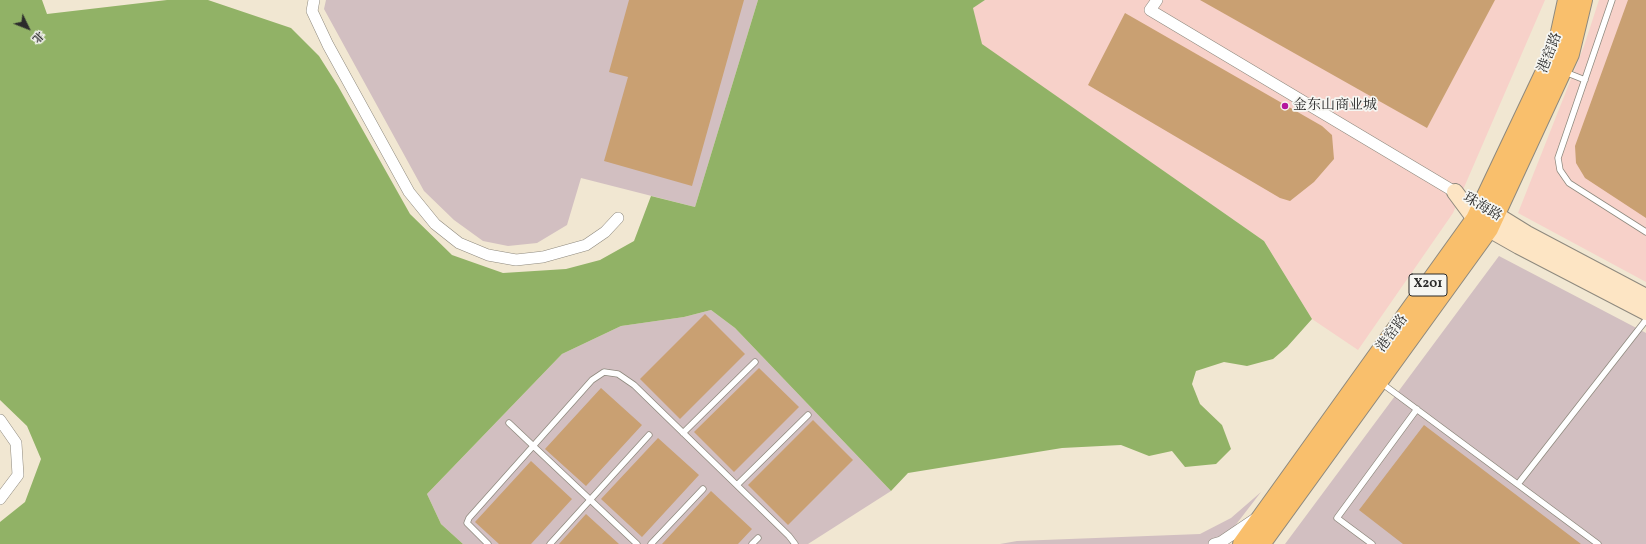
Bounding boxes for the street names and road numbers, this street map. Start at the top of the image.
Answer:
street label: 港窑路 [1536,30,1566,76]
street label: 珠海路 [1460,190,1504,226]
road number: X201 [1409,274,1447,296]
street label: 港窑路 [1374,312,1412,356]

